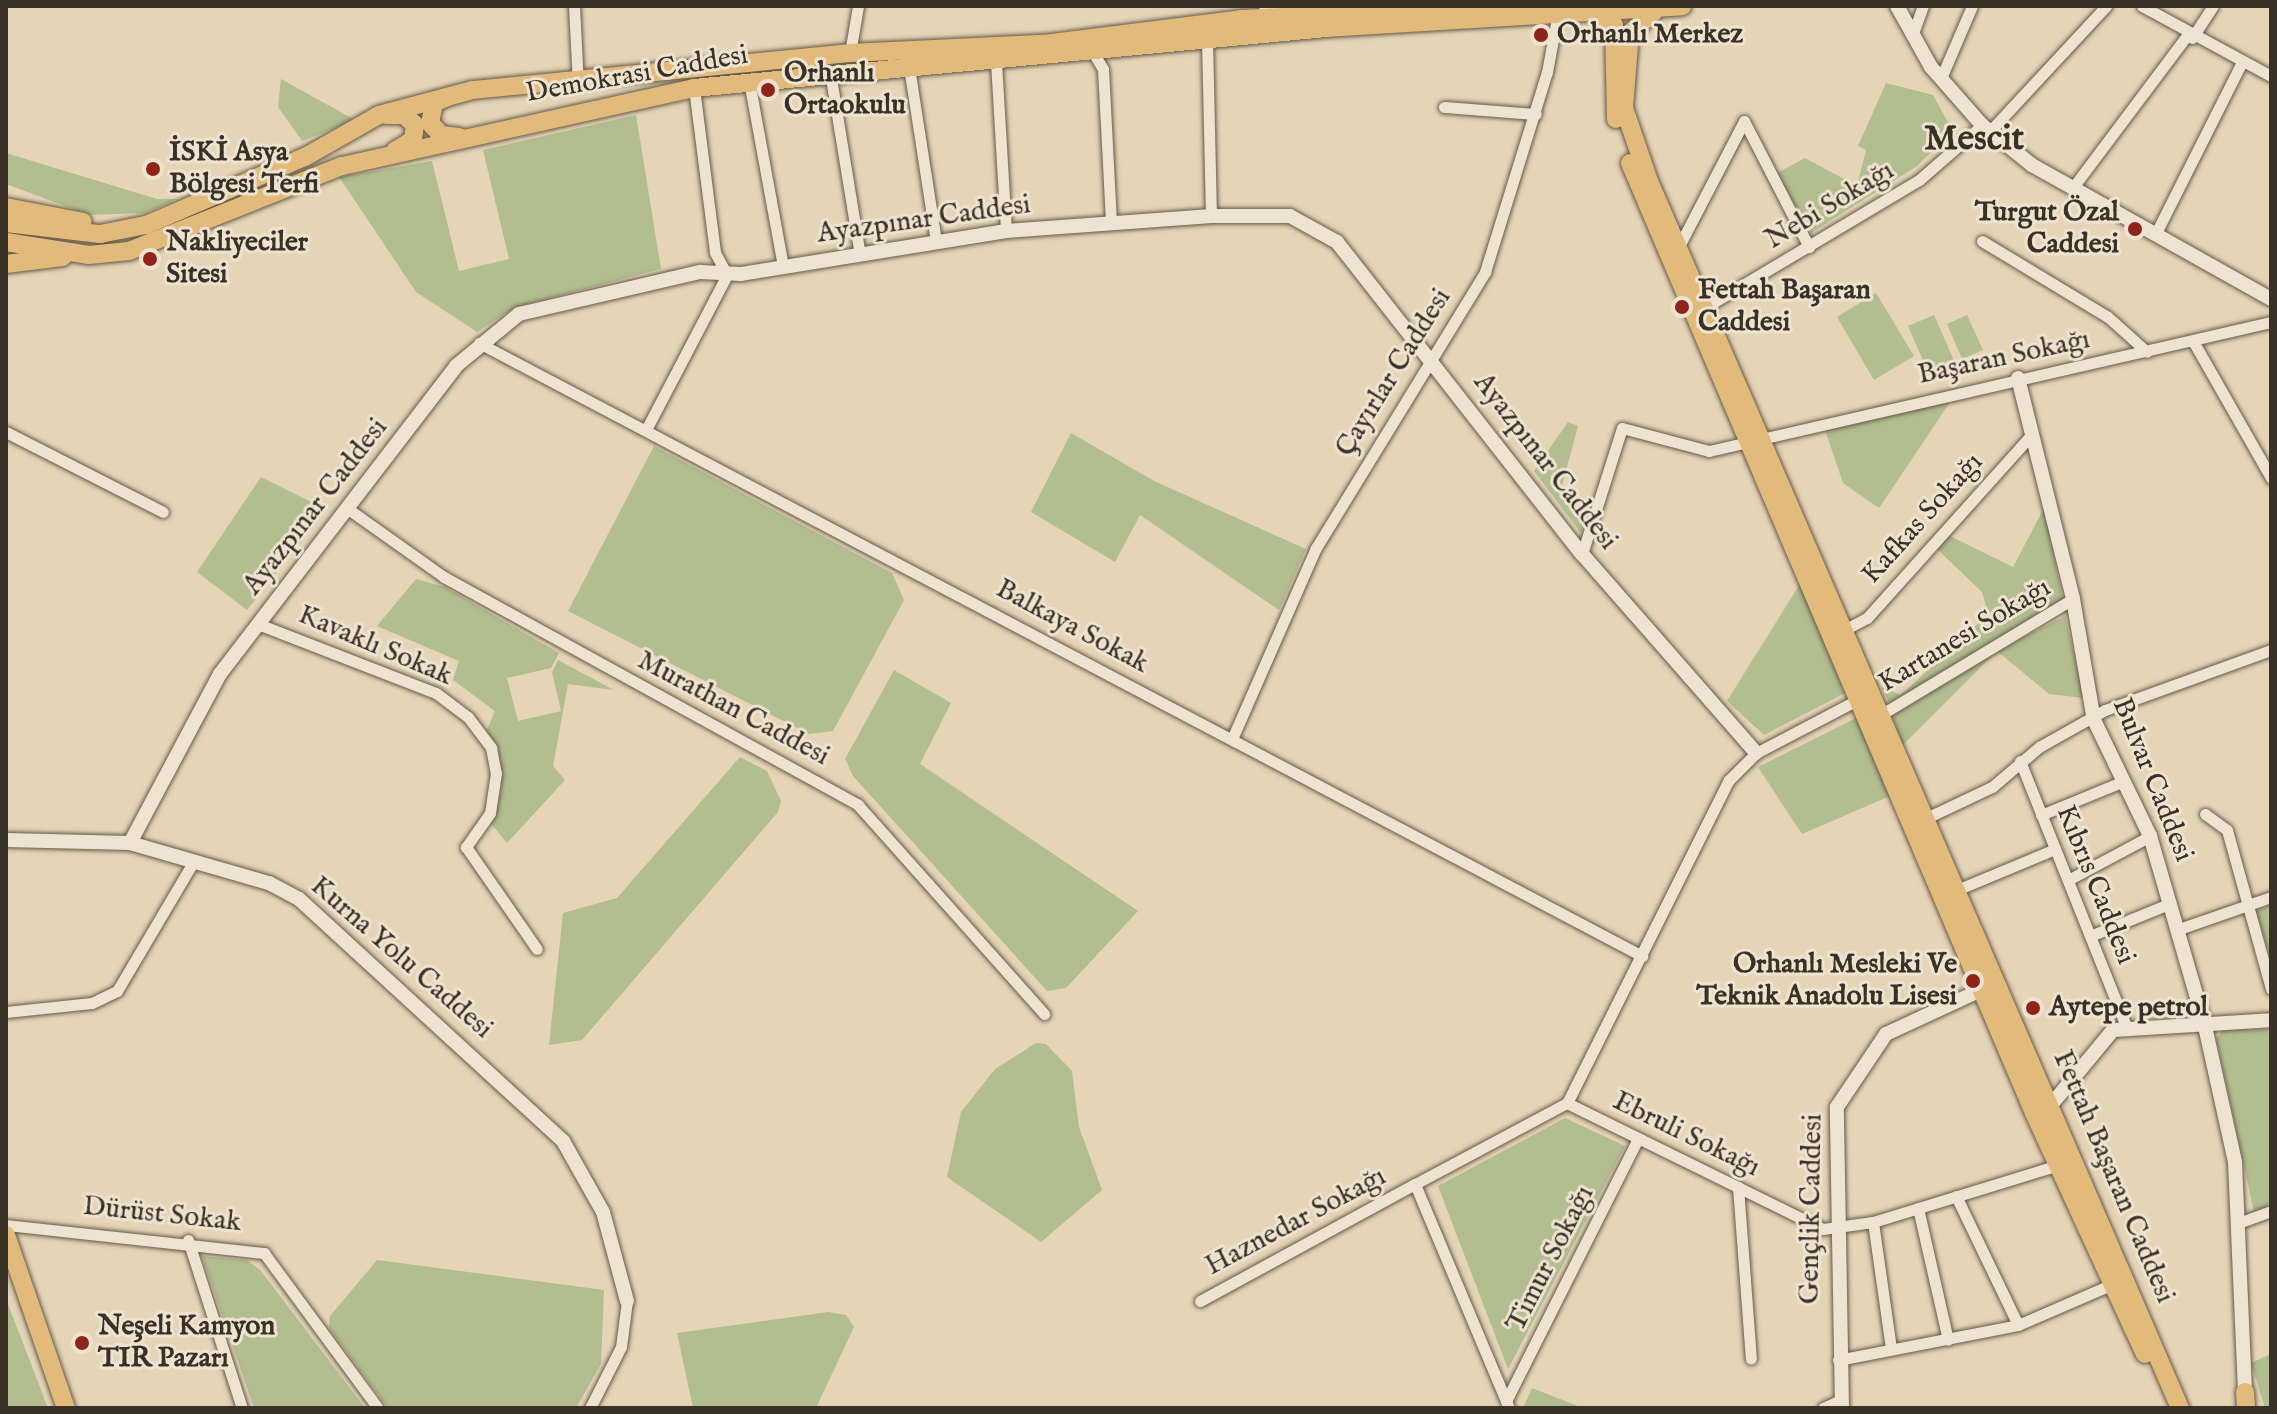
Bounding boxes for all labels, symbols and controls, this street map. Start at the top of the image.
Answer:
place label: Orhanlı Merkez [1557,18,1743,52]
marker: Orhanlı Merkez [1532,26,1550,44]
street label: Demokrasi Caddesi [523,39,751,111]
place label: Orhanlı Ortaokulu [784,57,906,123]
marker: Orhanlı Ortaokulu [759,81,777,99]
district label: Mescit [1924,118,2024,162]
place label: İSKİ Asya Bölgesi Terfi [169,136,319,202]
street label: Nebi Sokağı [1760,155,1900,257]
marker: İSKİ Asya Bölgesi Terfi [144,160,162,178]
street label: Ayazpınar Caddesi [815,188,1033,252]
place label: Turgut Özal Caddesi [1975,196,2119,262]
marker: Turgut Özal Caddesi [2126,220,2144,238]
place label: Nakliyeciler Sitesi [166,226,308,292]
marker: Nakliyeciler Sitesi [141,250,159,268]
place label: Fettah Başaran Caddesi [1698,274,1871,340]
street label: Çayırlar Caddesi [1329,283,1459,463]
marker: Fettah Başaran Caddesi [1673,298,1691,316]
street label: Başaran Sokağı [1915,323,2093,393]
street label: Ayazpınar Caddesi [1466,367,1624,557]
street label: Ayazpınar Caddesi [237,412,395,602]
street label: Kafkas Sokağı [1855,447,1991,591]
street label: Kartanesi Sokağı [1873,571,2057,701]
street label: Balkaya Sokak [990,573,1154,681]
street label: Kavaklı Sokak [293,598,457,694]
street label: Murathan Caddesi [631,644,835,774]
street label: Bulvar Caddesi [2104,693,2200,867]
street label: Kıbrıs Caddesi [2048,801,2142,969]
street label: Kurna Yolu Caddesi [303,870,499,1046]
place label: Orhanlı Mesleki Ve Teknik Anadolu Lisesi [1696,948,1957,1014]
marker: Orhanlı Mesleki Ve Teknik Anadolu Lisesi [1964,972,1982,990]
place label: Aytepe petrol [2049,991,2208,1025]
marker: Aytepe petrol [2024,999,2042,1017]
street label: Fettah Başaran Caddesi [2045,1046,2181,1308]
street label: Ebruli Sokağı [1607,1085,1765,1185]
street label: Gençlik Caddesi [1794,1113,1830,1305]
street label: Haznedar Sokağı [1200,1160,1392,1284]
street label: Timur Sokağı [1500,1180,1602,1338]
street label: Dürüst Sokak [81,1190,243,1240]
place label: Neşeli Kamyon TIR Pazarı [98,1310,275,1376]
marker: Neşeli Kamyon TIR Pazarı [73,1334,91,1352]

